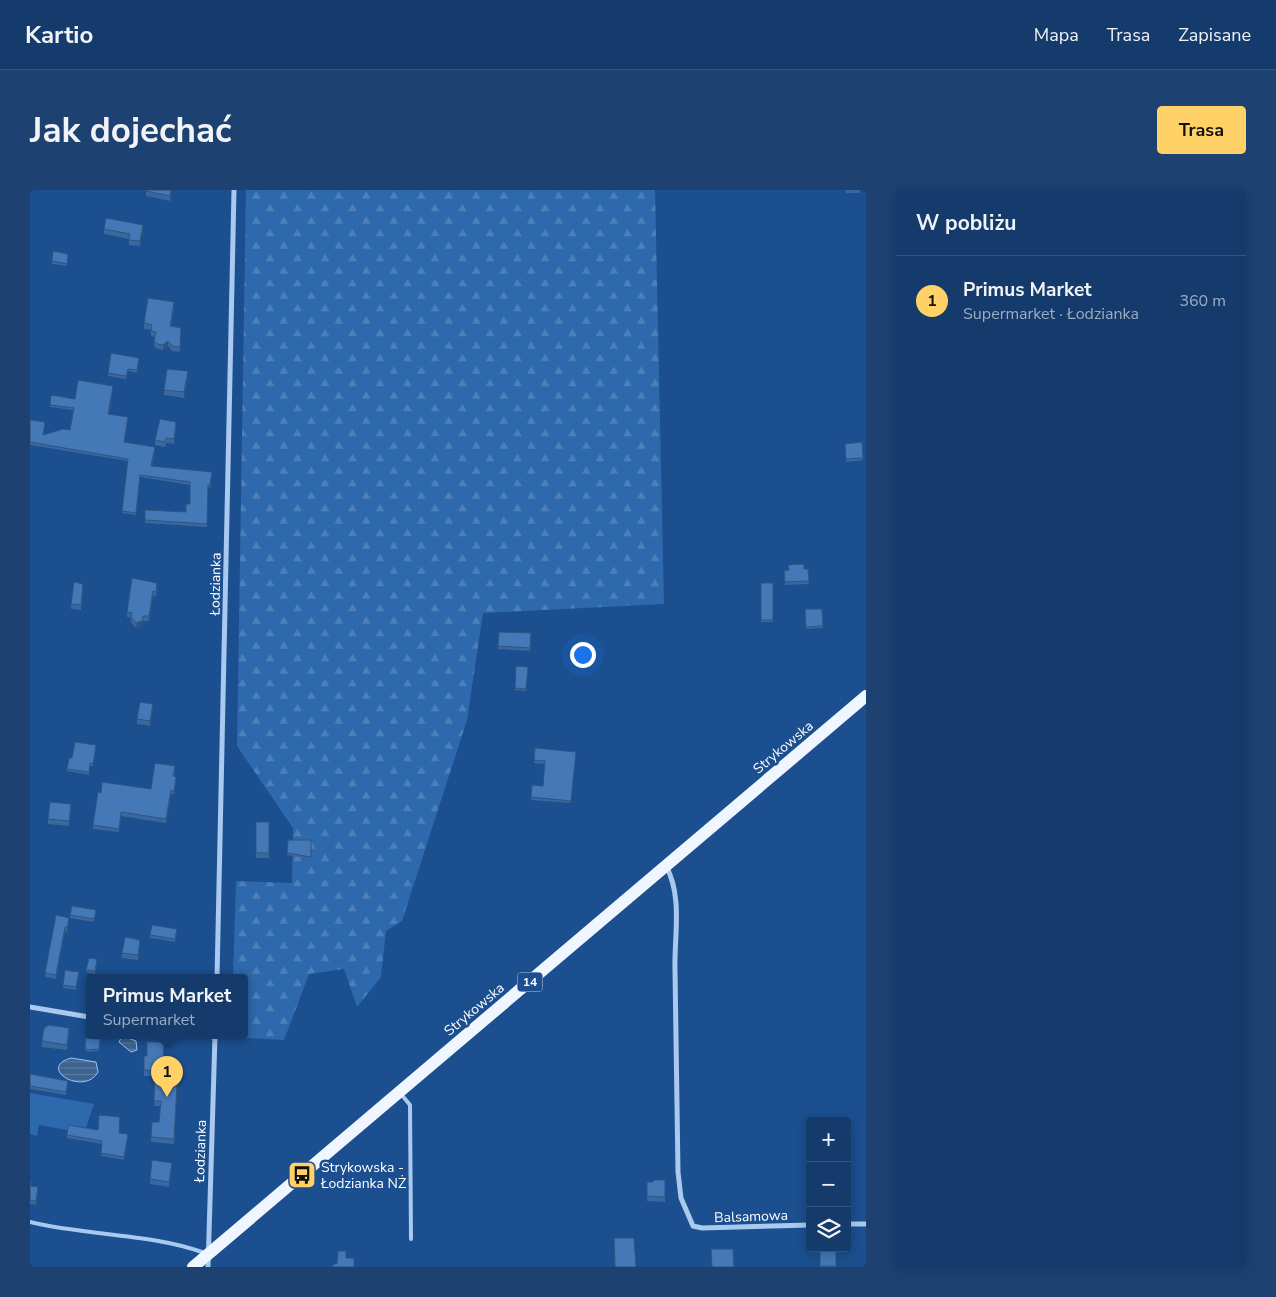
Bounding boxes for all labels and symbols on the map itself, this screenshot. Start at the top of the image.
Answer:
street label: Łodzianka [205,552,226,617]
your location [570,642,596,668]
street label: Strykowska [749,717,818,778]
road number: 14 [518,972,542,992]
street label: Strykowska [440,979,509,1040]
pin: 1 [151,1056,183,1097]
street label: Łodzianka [190,1119,211,1184]
place label: Strykowska - Łodzianka NŻ [320,1158,406,1193]
bus stop icon: Strykowska - Łodzianka NŻ [287,1160,317,1190]
street label: Balsamowa [714,1206,788,1227]

